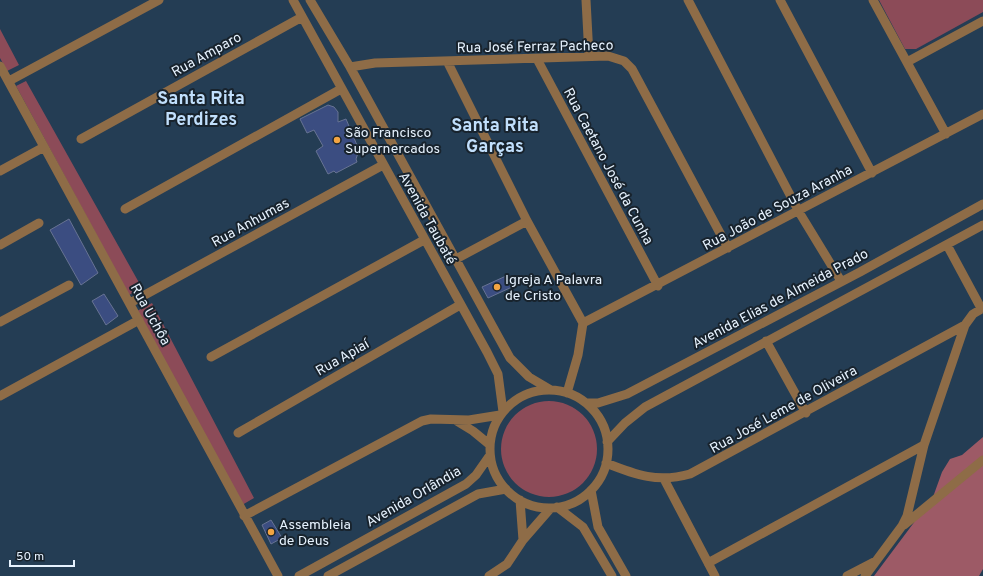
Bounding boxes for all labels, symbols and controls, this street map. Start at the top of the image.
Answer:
street label: Rua Amparo [169,29,245,81]
street label: Rua José Ferraz Pacheco [456,38,614,57]
street label: Rua Caetano José da Cunha [559,85,656,248]
district label: Santa Rita Perdizes [157,88,245,132]
district label: Santa Rita Garças [451,115,539,159]
place label: São Francisco Supernercados [345,125,440,158]
marker: São Francisco Supernercados [332,135,342,145]
street label: Rua João de Souza Aranha [700,162,855,255]
street label: Avenida Taubaté [394,169,459,268]
street label: Rua Anhumas [209,195,293,252]
street label: Avenida Elias de Almeida Prado [690,246,872,353]
place label: Igreja A Palavra de Cristo [505,272,602,305]
street label: Rua Uchôa [126,281,174,349]
marker: Igreja A Palavra de Cristo [492,282,502,292]
street label: Rua Apiaí [313,335,374,380]
street label: Rua José Leme de Oliveira [707,363,860,458]
street label: Avenida Orlândia [363,463,464,531]
place label: Assembleia de Deus [279,517,351,550]
marker: Assembleia de Deus [266,527,276,537]
scale bar [10,542,74,568]
text: 50 m [16,549,44,565]

